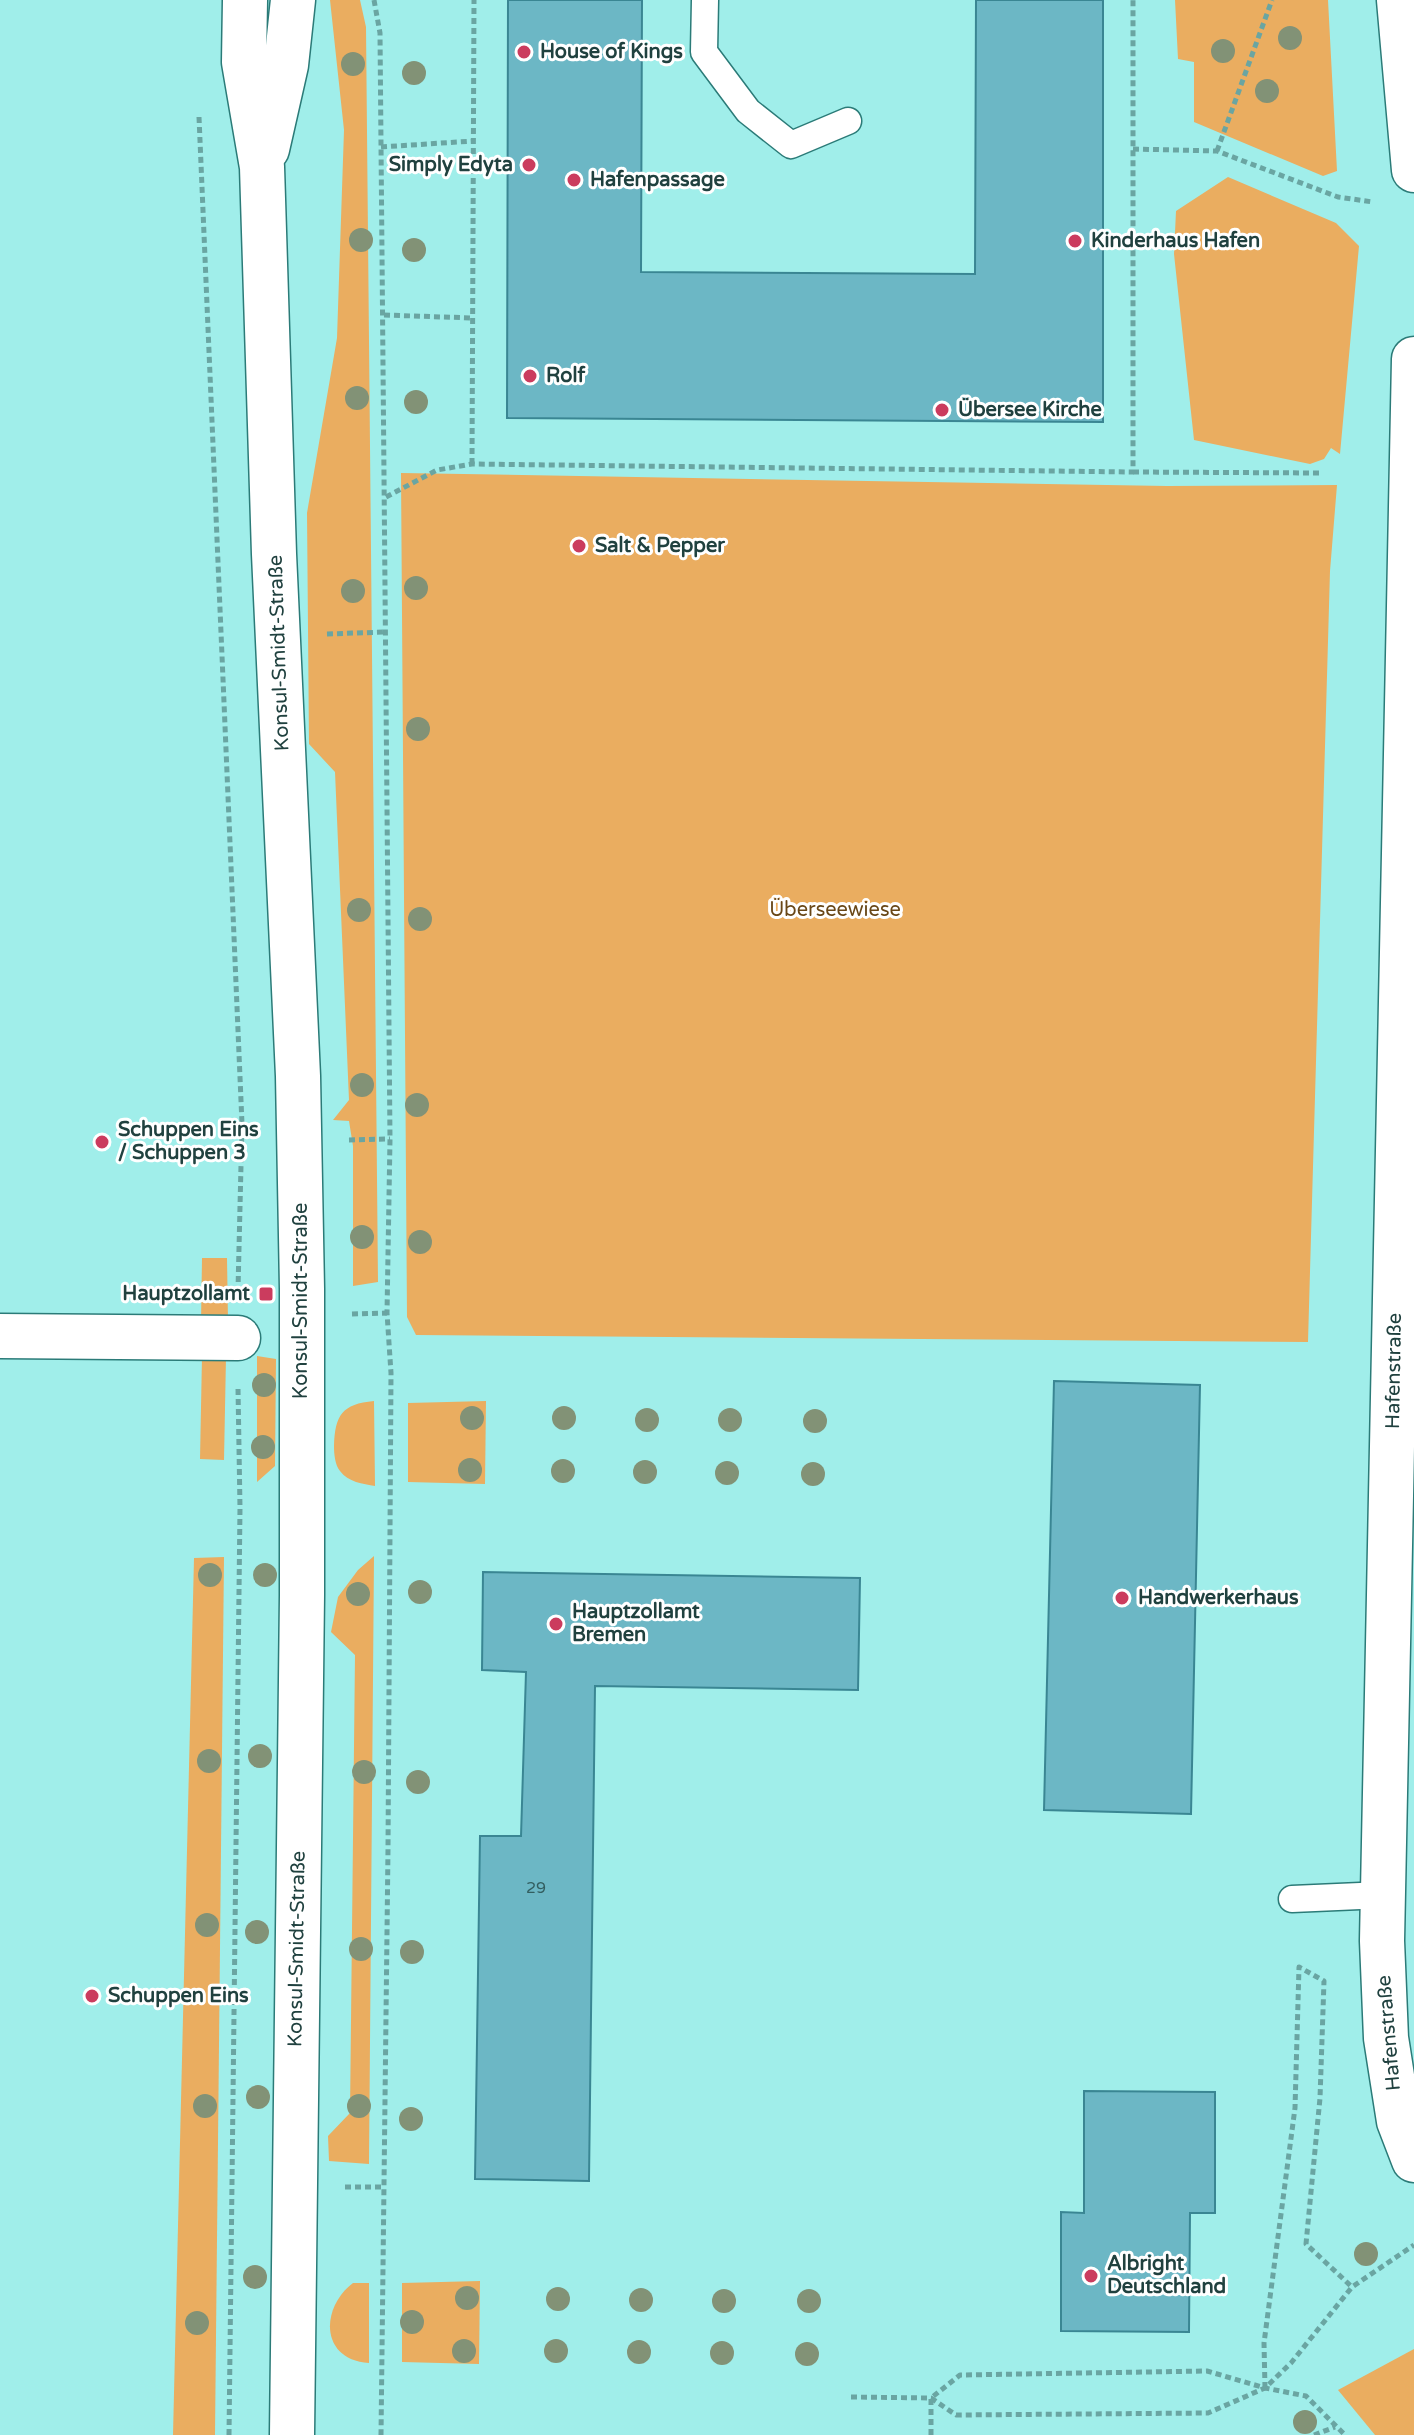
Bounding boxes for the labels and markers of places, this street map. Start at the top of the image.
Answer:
place label: House of Kings [540,40,683,64]
marker: House of Kings [515,43,533,61]
place label: Simply Edyta [389,153,513,177]
marker: Simply Edyta [520,156,538,174]
place label: Hafenpassage [590,168,725,192]
marker: Hafenpassage [565,171,583,189]
place label: Kinderhaus Hafen [1091,229,1260,253]
marker: Kinderhaus Hafen [1066,232,1084,250]
place label: Rolf [546,364,585,388]
marker: Rolf [521,367,539,385]
place label: Übersee Kirche [958,397,1102,422]
marker: Übersee Kirche [933,401,951,419]
place label: Salt & Pepper [595,534,725,558]
marker: Salt & Pepper [570,537,588,555]
place label: Schuppen Eins / Schuppen 3 [118,1118,259,1165]
marker: Schuppen Eins / Schuppen 3 [93,1133,111,1151]
place label: Hauptzollamt [122,1282,250,1306]
marker: Hauptzollamt [257,1285,275,1303]
place label: Handwerkerhaus [1138,1586,1299,1610]
marker: Handwerkerhaus [1113,1589,1131,1607]
place label: Hauptzollamt Bremen [572,1600,700,1647]
marker: Hauptzollamt Bremen [547,1615,565,1633]
place label: Schuppen Eins [108,1984,249,2008]
marker: Schuppen Eins [83,1987,101,2005]
place label: Albright Deutschland [1107,2252,1226,2299]
marker: Albright Deutschland [1082,2267,1100,2285]

